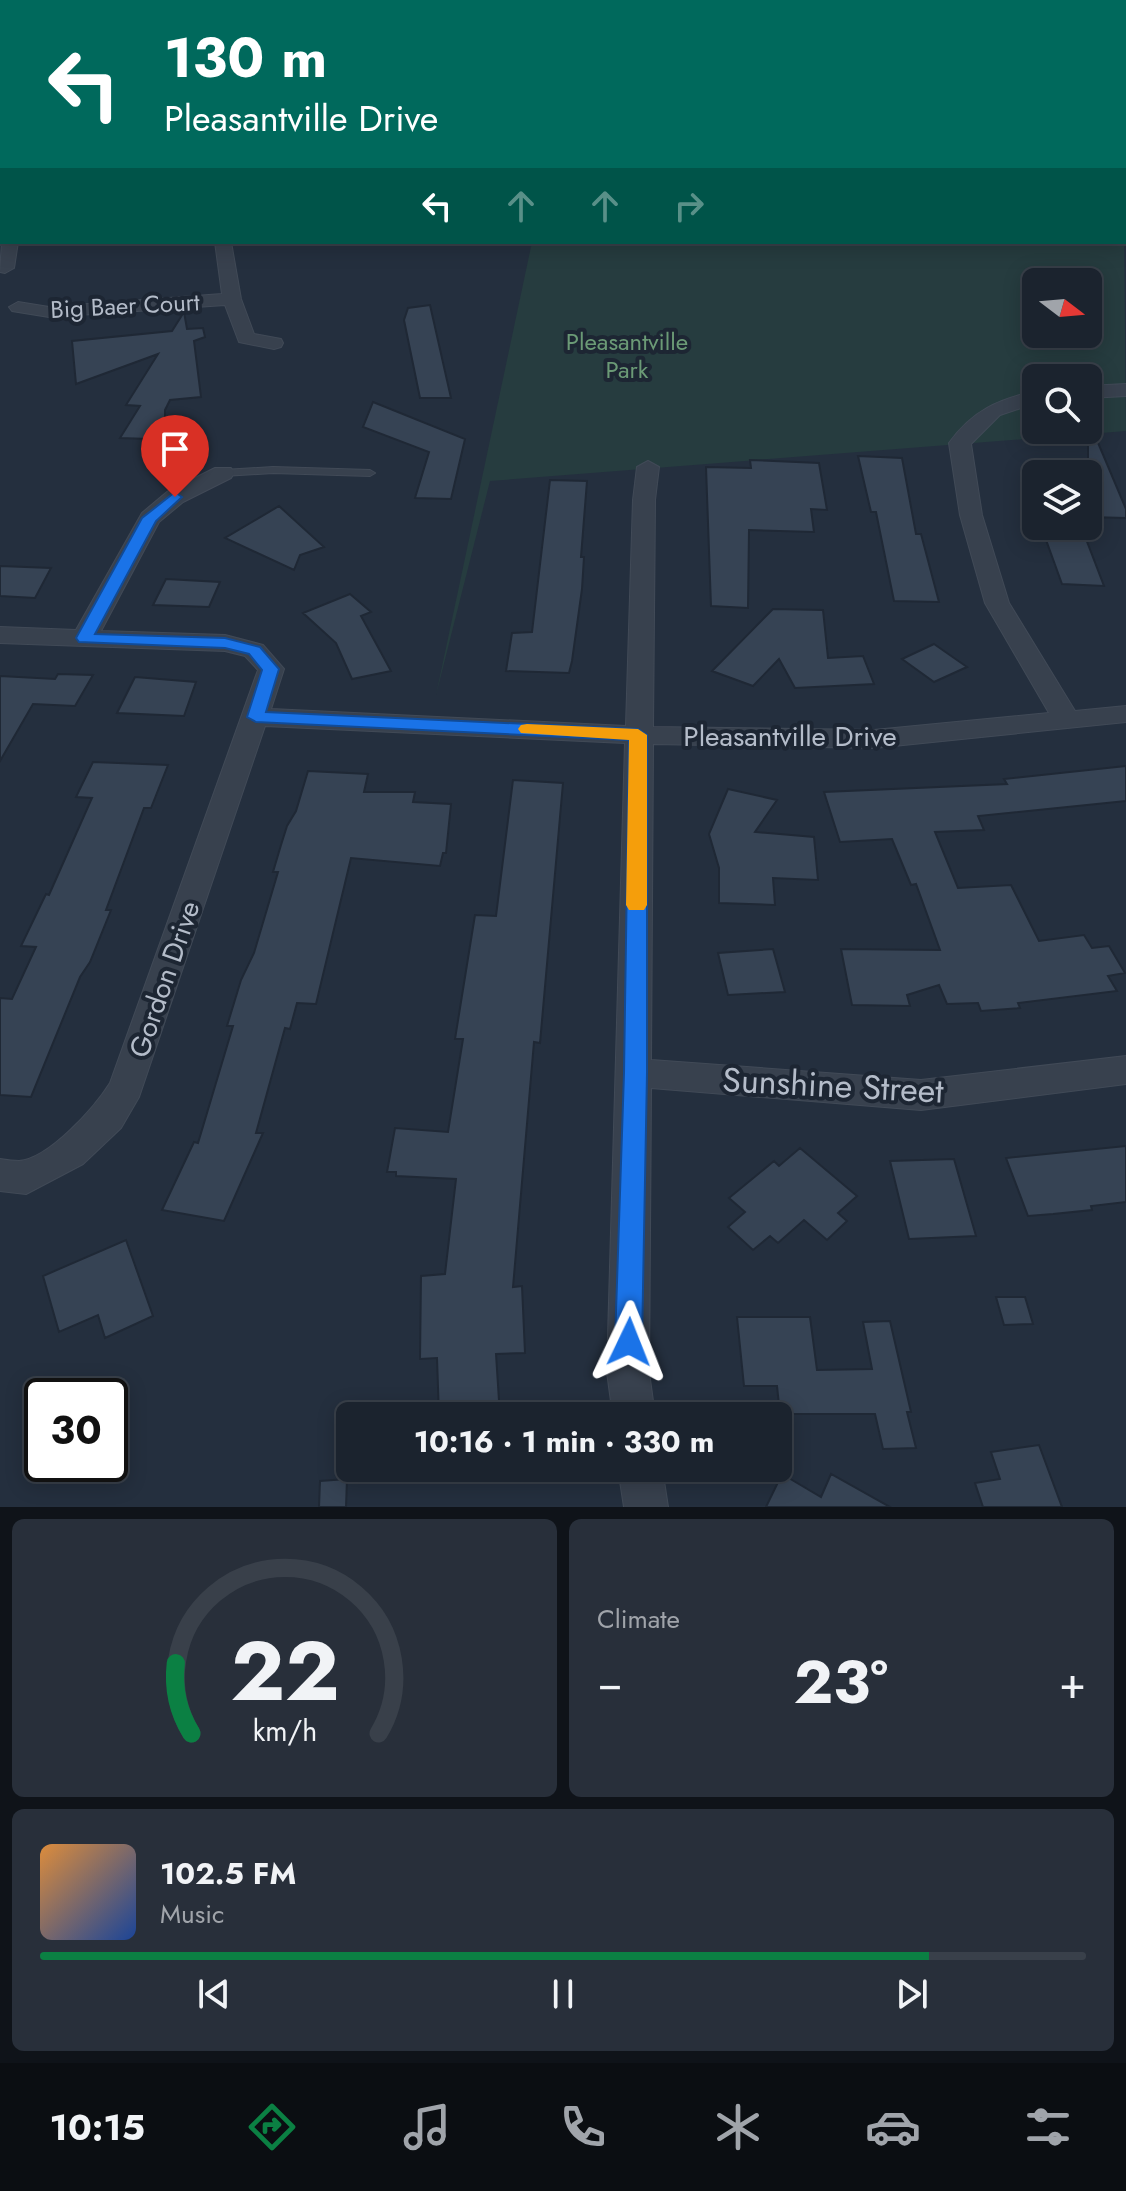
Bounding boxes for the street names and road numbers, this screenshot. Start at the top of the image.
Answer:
street label: Big Baer Court [49,284,201,327]
street label: Pleasantville Drive [683,716,897,757]
street label: Gordon Drive [119,895,210,1063]
street label: Sunshine Street [721,1055,945,1116]

